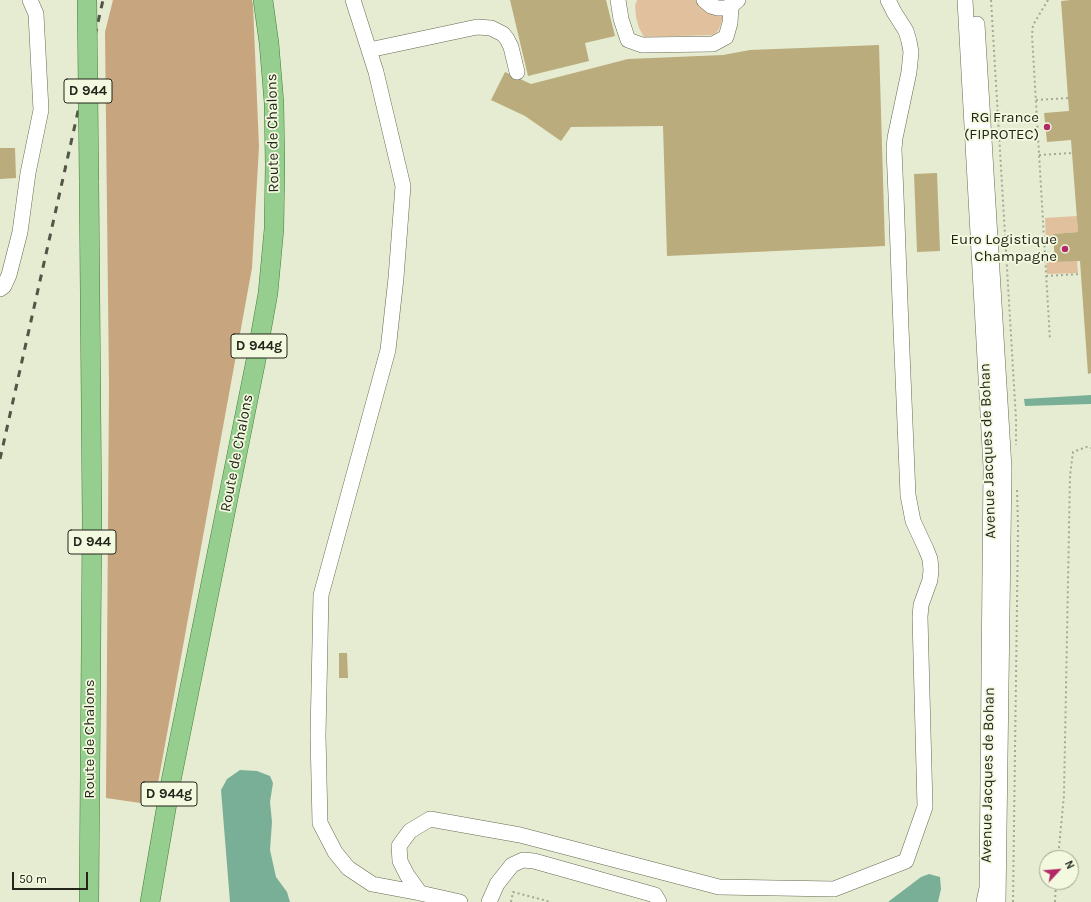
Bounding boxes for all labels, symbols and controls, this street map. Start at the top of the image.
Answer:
street label: Route de Chalons [263,73,283,193]
road number: D 944 [64,79,112,103]
place label: RG France (FIPROTEC) [964,109,1039,144]
marker: RG France (FIPROTEC) [1042,122,1052,132]
place label: Euro Logistique Champagne [951,231,1057,266]
marker: Euro Logistique Champagne [1060,244,1070,254]
road number: D 944g [231,334,287,358]
street label: Avenue Jacques de Bohan [976,363,1000,539]
street label: Route de Chalons [217,393,257,513]
road number: D 944 [68,530,116,554]
street label: Route de Chalons [81,679,99,799]
street label: Avenue Jacques de Bohan [977,687,999,863]
road number: D 944g [141,782,197,806]
north arrow [1039,850,1079,890]
text: N [1062,859,1077,871]
scale bar [14,864,90,890]
text: 50 m [19,872,47,886]

